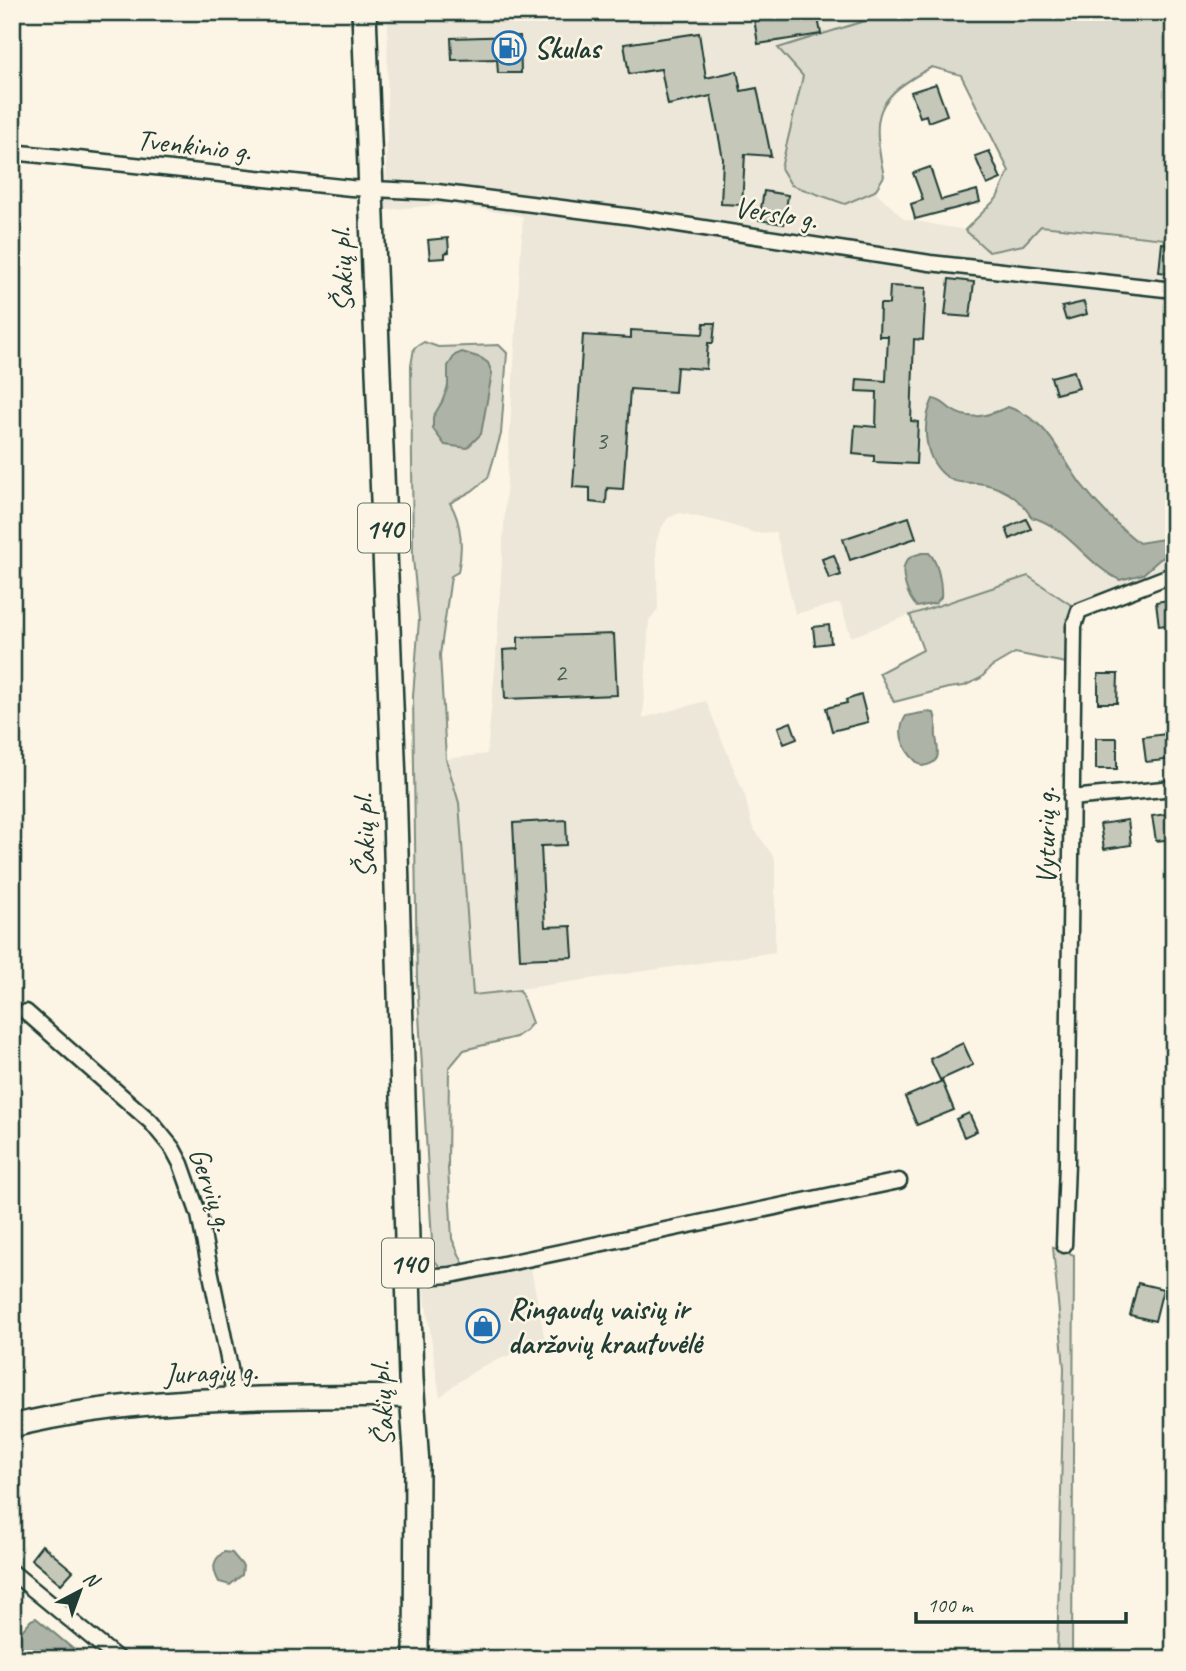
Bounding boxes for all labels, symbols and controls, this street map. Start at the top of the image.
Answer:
fuel station icon: Skulas [490,29,528,67]
place label: Skulas [534,29,603,67]
street label: Tvenkinio g. [135,120,253,170]
street label: Verslo g. [731,188,821,238]
street label: Šakių pl. [322,227,362,313]
house number: 3 [595,424,609,457]
road number: 140 [358,504,410,552]
house number: 2 [554,656,568,689]
street label: Vyturių g. [1026,787,1064,885]
street label: Šakių pl. [344,793,384,879]
street label: Gervių g. [180,1142,244,1236]
road number: 140 [382,1238,434,1288]
place label: Ringaudų vaisių ir daržovių krautuvėlė [508,1290,704,1362]
shop icon: Ringaudų vaisių ir daržovių krautuvėlė [464,1307,502,1345]
street label: Juragių g. [161,1351,259,1393]
street label: Šakių pl. [361,1361,403,1447]
north arrow [46,1556,116,1626]
text: N [78,1566,105,1594]
scale bar [916,1580,1126,1624]
text: 100 m [927,1592,974,1618]

